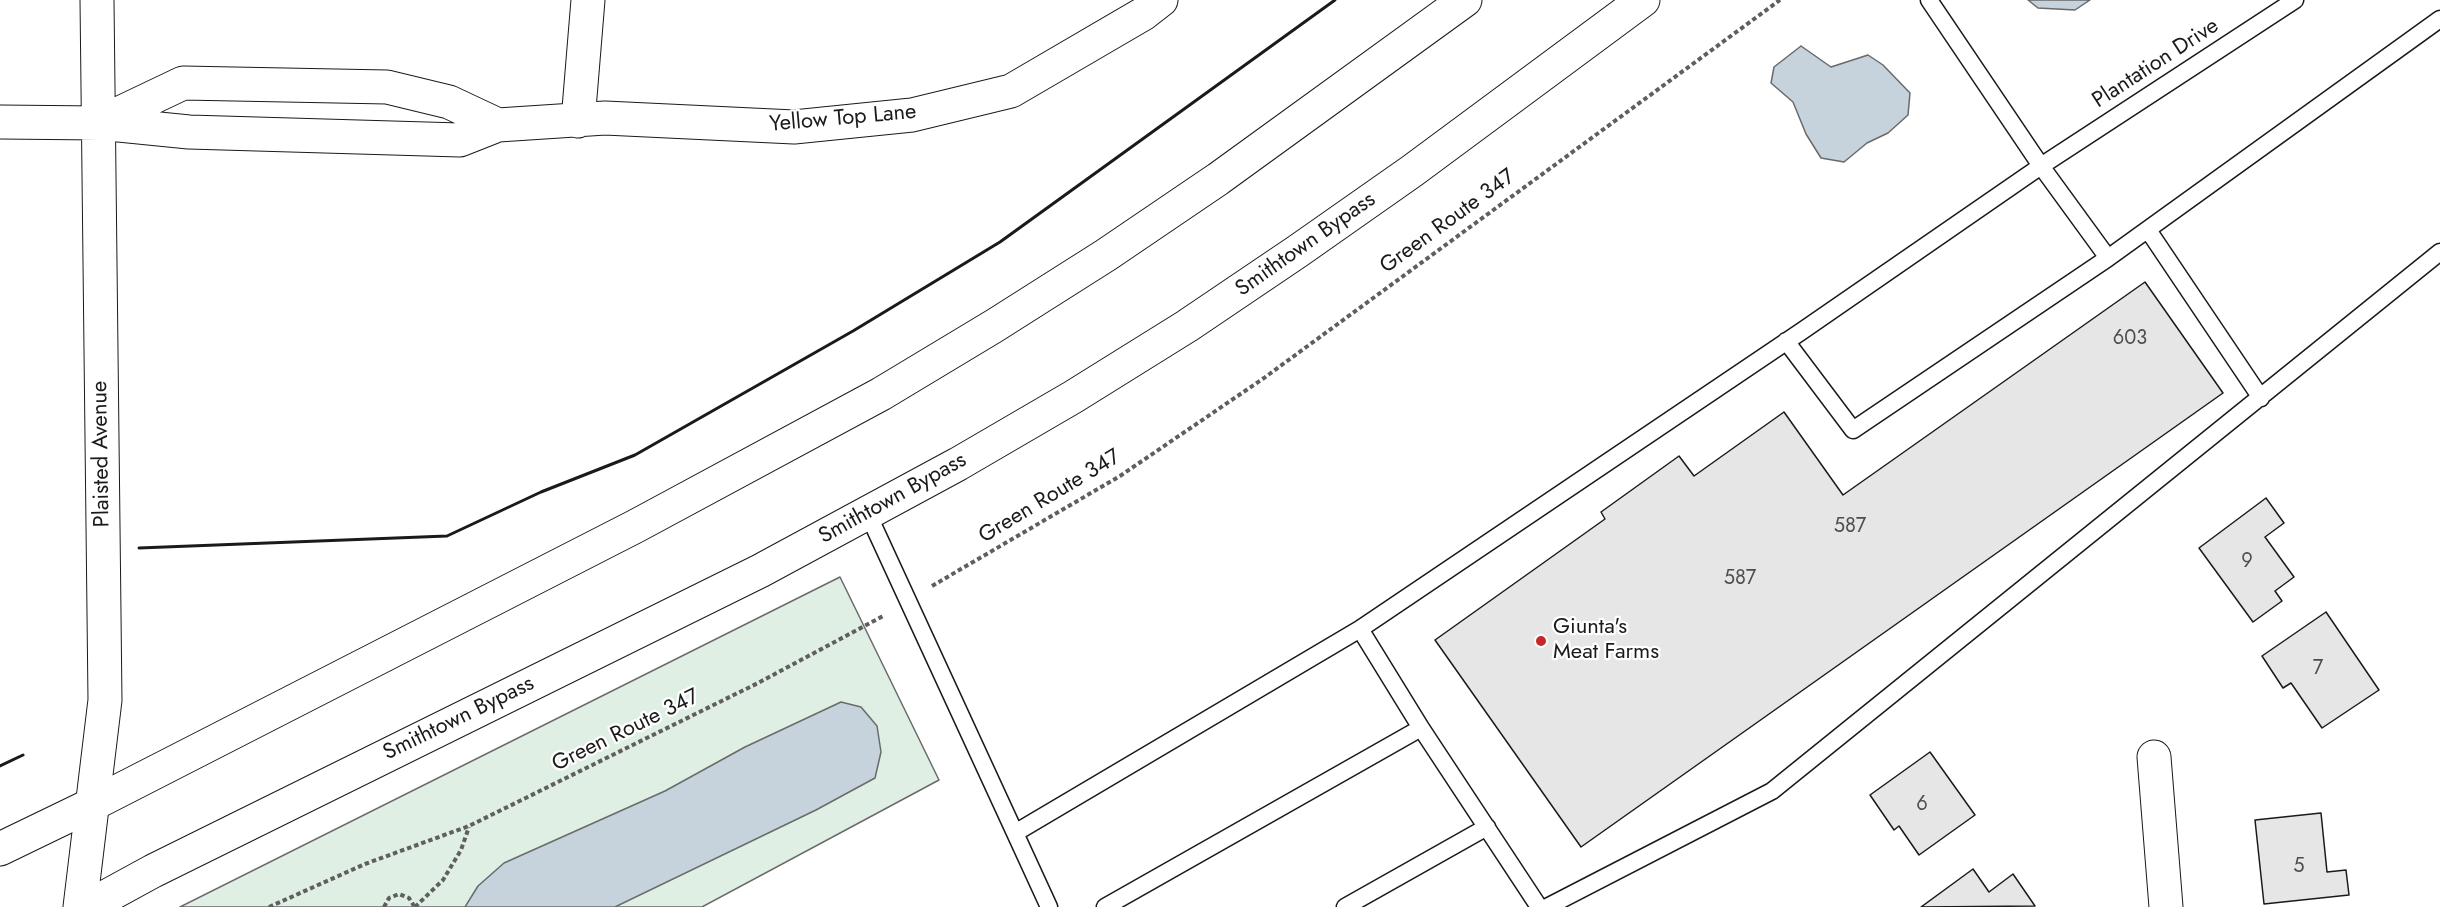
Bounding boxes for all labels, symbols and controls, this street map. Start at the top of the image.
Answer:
street label: Plantation Drive [2088,13,2224,115]
street label: Yellow Top Lane [768,99,918,139]
street label: Green Route 347 [1375,164,1521,280]
street label: Smithtown Bypass [1231,187,1381,303]
house number: 603 [2113,327,2147,351]
street label: Plaisted Avenue [88,380,116,528]
street label: Green Route 347 [974,444,1126,550]
street label: Smithtown Bypass [815,448,971,550]
house number: 587 [1834,515,1866,539]
house number: 9 [2241,550,2253,574]
house number: 587 [1724,567,1756,591]
place label: Giunta's Meat Farms [1553,615,1659,666]
marker: Giunta's Meat Farms [1534,634,1548,648]
house number: 7 [2313,657,2323,681]
street label: Smithtown Bypass [379,671,539,767]
street label: Green Route 347 [548,684,704,778]
house number: 6 [1916,793,1928,817]
house number: 5 [2293,855,2305,879]

